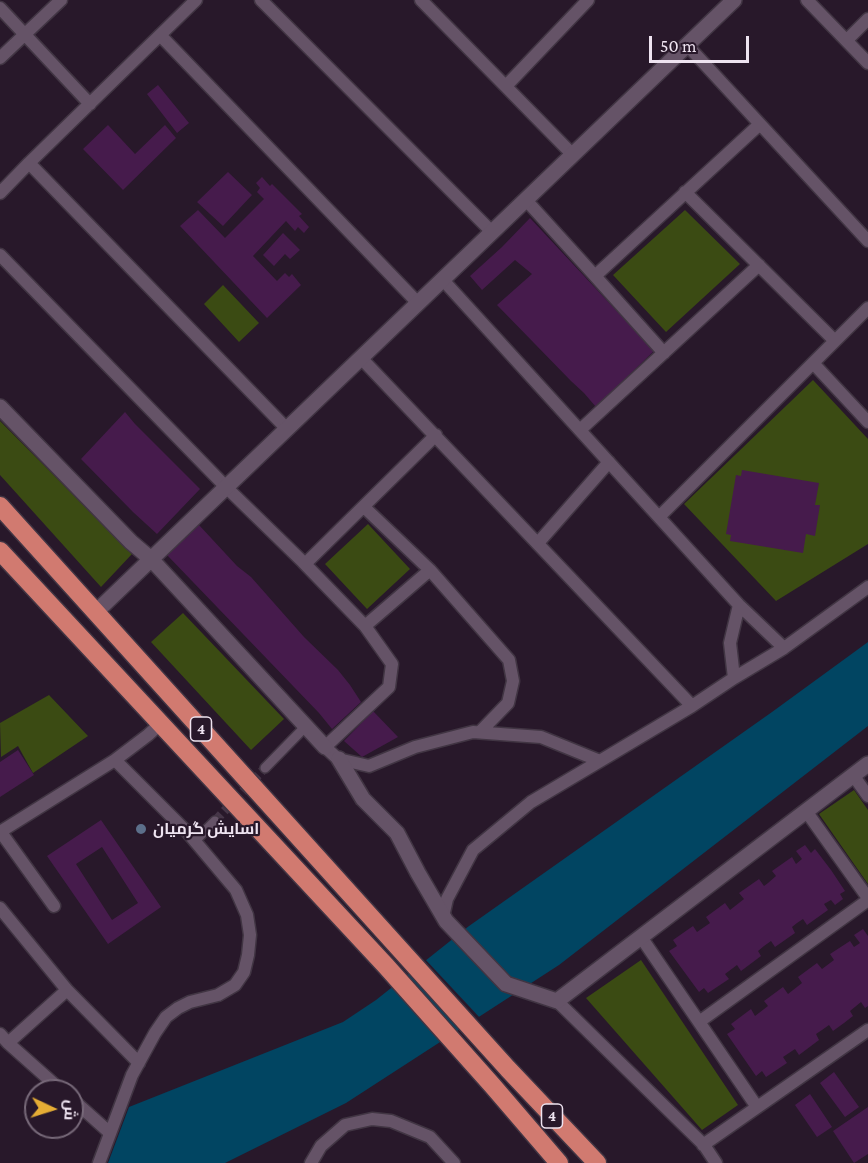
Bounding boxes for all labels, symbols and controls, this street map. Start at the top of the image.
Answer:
scale bar [652,24,752,62]
text: 50 m [660,36,697,56]
road number: 4 [190,717,212,741]
place label: اسايش گرميان [153,819,259,839]
marker: اسايش گرميان [134,822,148,836]
north arrow [24,1079,84,1139]
text: ش [61,1099,80,1121]
road number: 4 [542,1104,562,1128]

